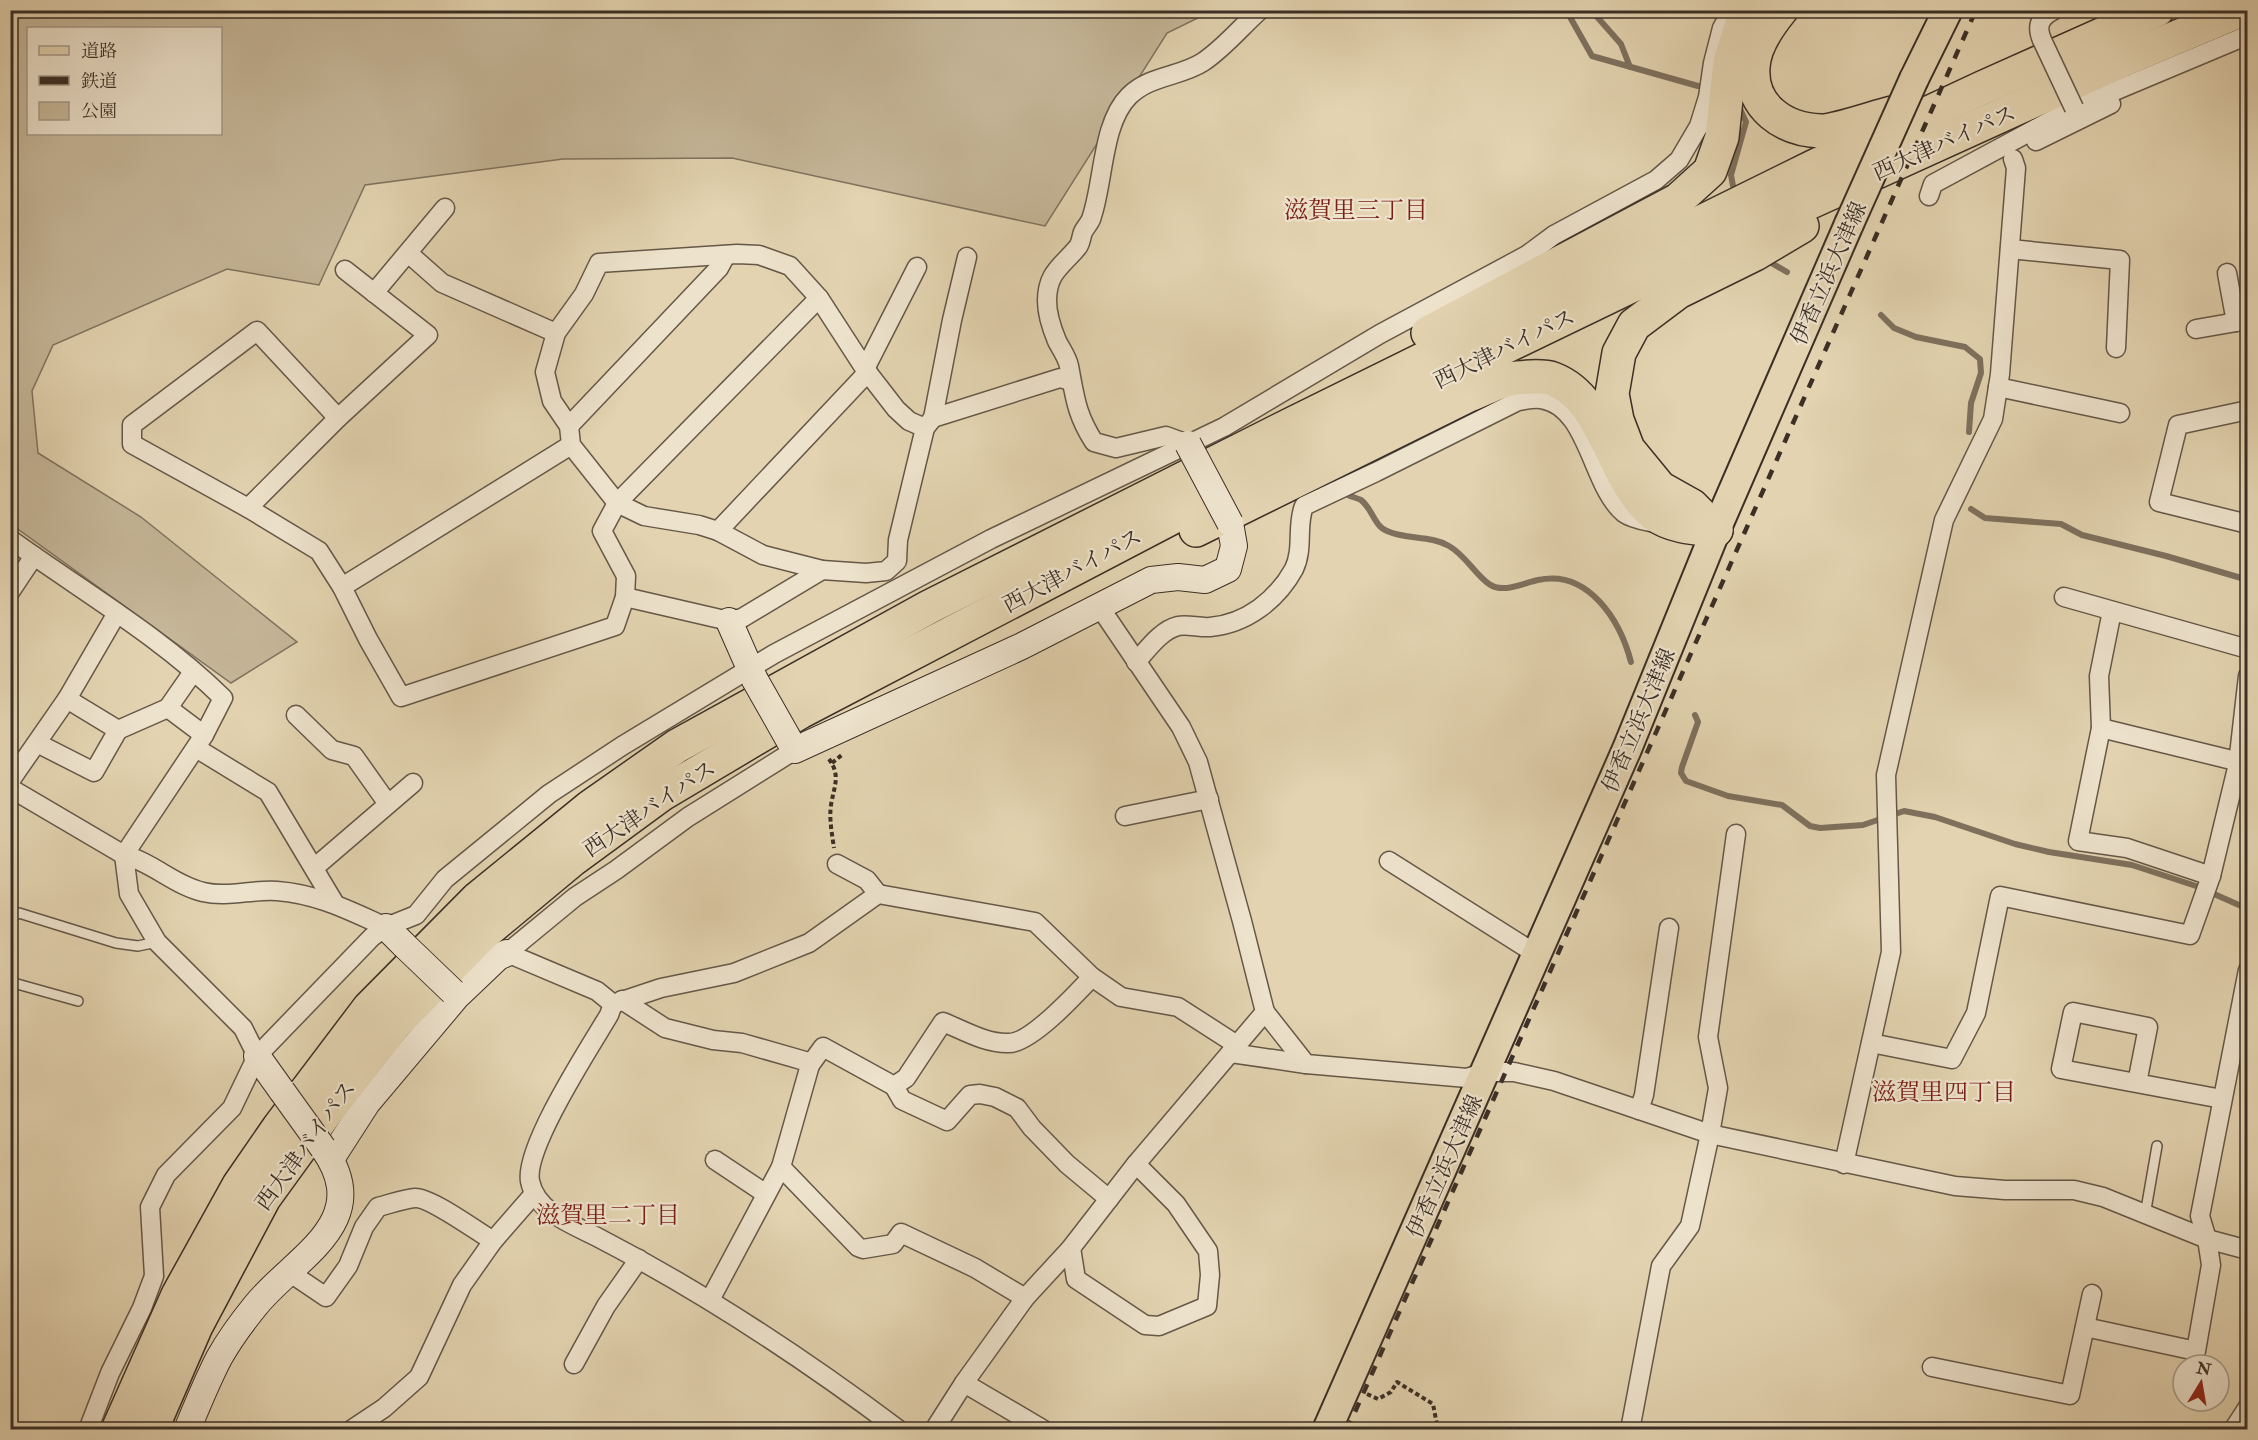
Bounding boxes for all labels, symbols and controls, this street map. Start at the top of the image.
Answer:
legend [27,27,222,135]
text: 道路 [81,40,117,63]
text: 鉄道 [81,70,117,93]
street label: 西大津バイパス [1869,99,2020,187]
text: 公園 [81,100,117,123]
district label: 滋賀里三丁目 [1284,195,1428,226]
street label: 伊香立浜大津線 [1785,197,1873,349]
street label: 西大津バイパス [1429,303,1580,395]
street label: 西大津バイパス [998,522,1147,619]
street label: 伊香立浜大津線 [1596,644,1682,797]
street label: 西大津バイパス [578,754,721,863]
street label: 西大津バイパス [249,1075,362,1216]
district label: 滋賀里四丁目 [1872,1077,2016,1108]
street label: 伊香立浜大津線 [1401,1090,1489,1242]
district label: 滋賀里二丁目 [536,1200,680,1231]
north arrow [2171,1353,2231,1413]
text: N [2194,1358,2213,1381]

